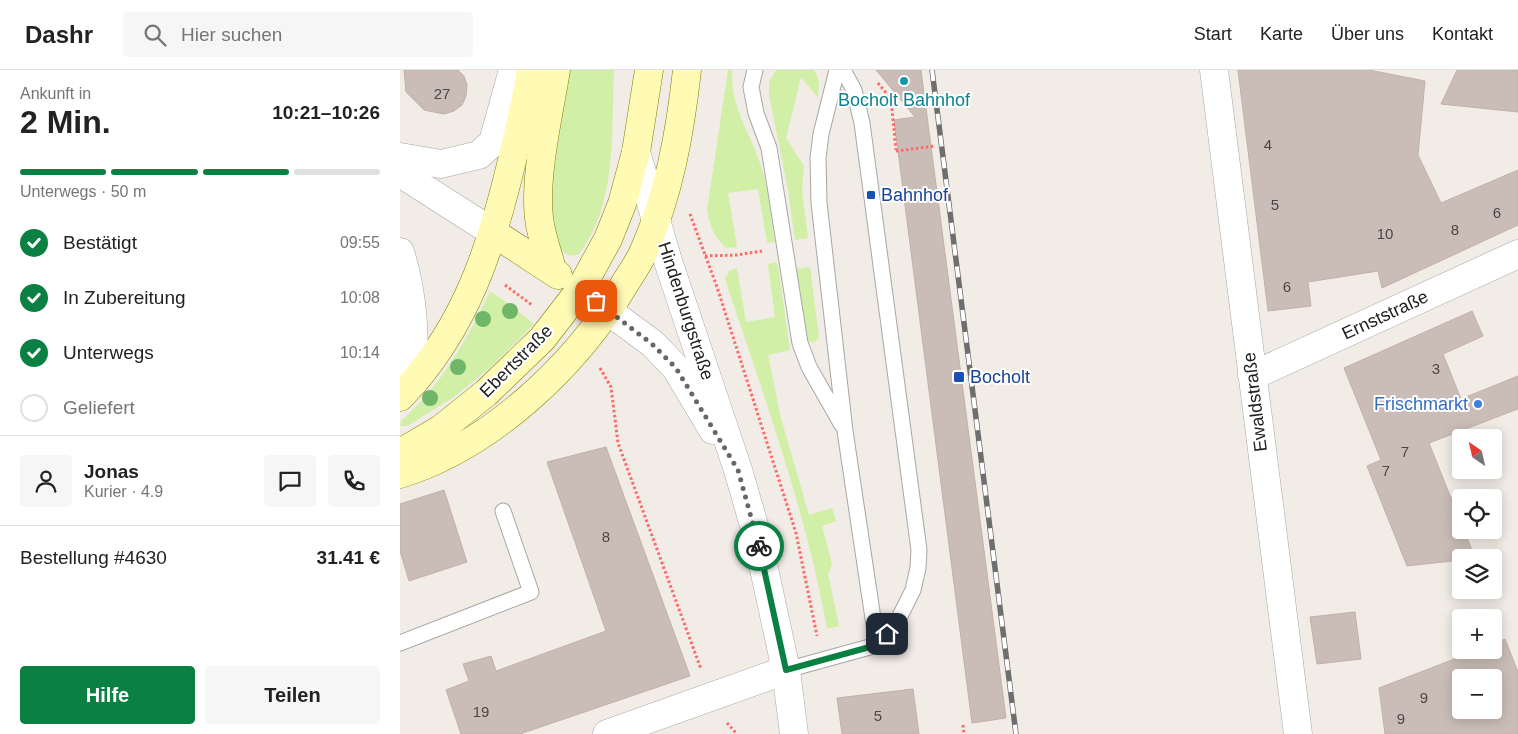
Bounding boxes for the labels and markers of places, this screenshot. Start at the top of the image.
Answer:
marker: Bocholt Bahnhof [898,75,910,87]
place label: Bocholt Bahnhof [838,90,971,110]
place label: Bahnhof [881,185,949,205]
marker: Bahnhof [865,189,877,201]
pin [575,280,617,322]
place label: Bocholt [970,367,1030,387]
marker: Bocholt [952,370,966,384]
place label: Frischmarkt [1374,394,1468,414]
marker: Frischmarkt [1472,398,1484,410]
pin [866,613,908,655]

